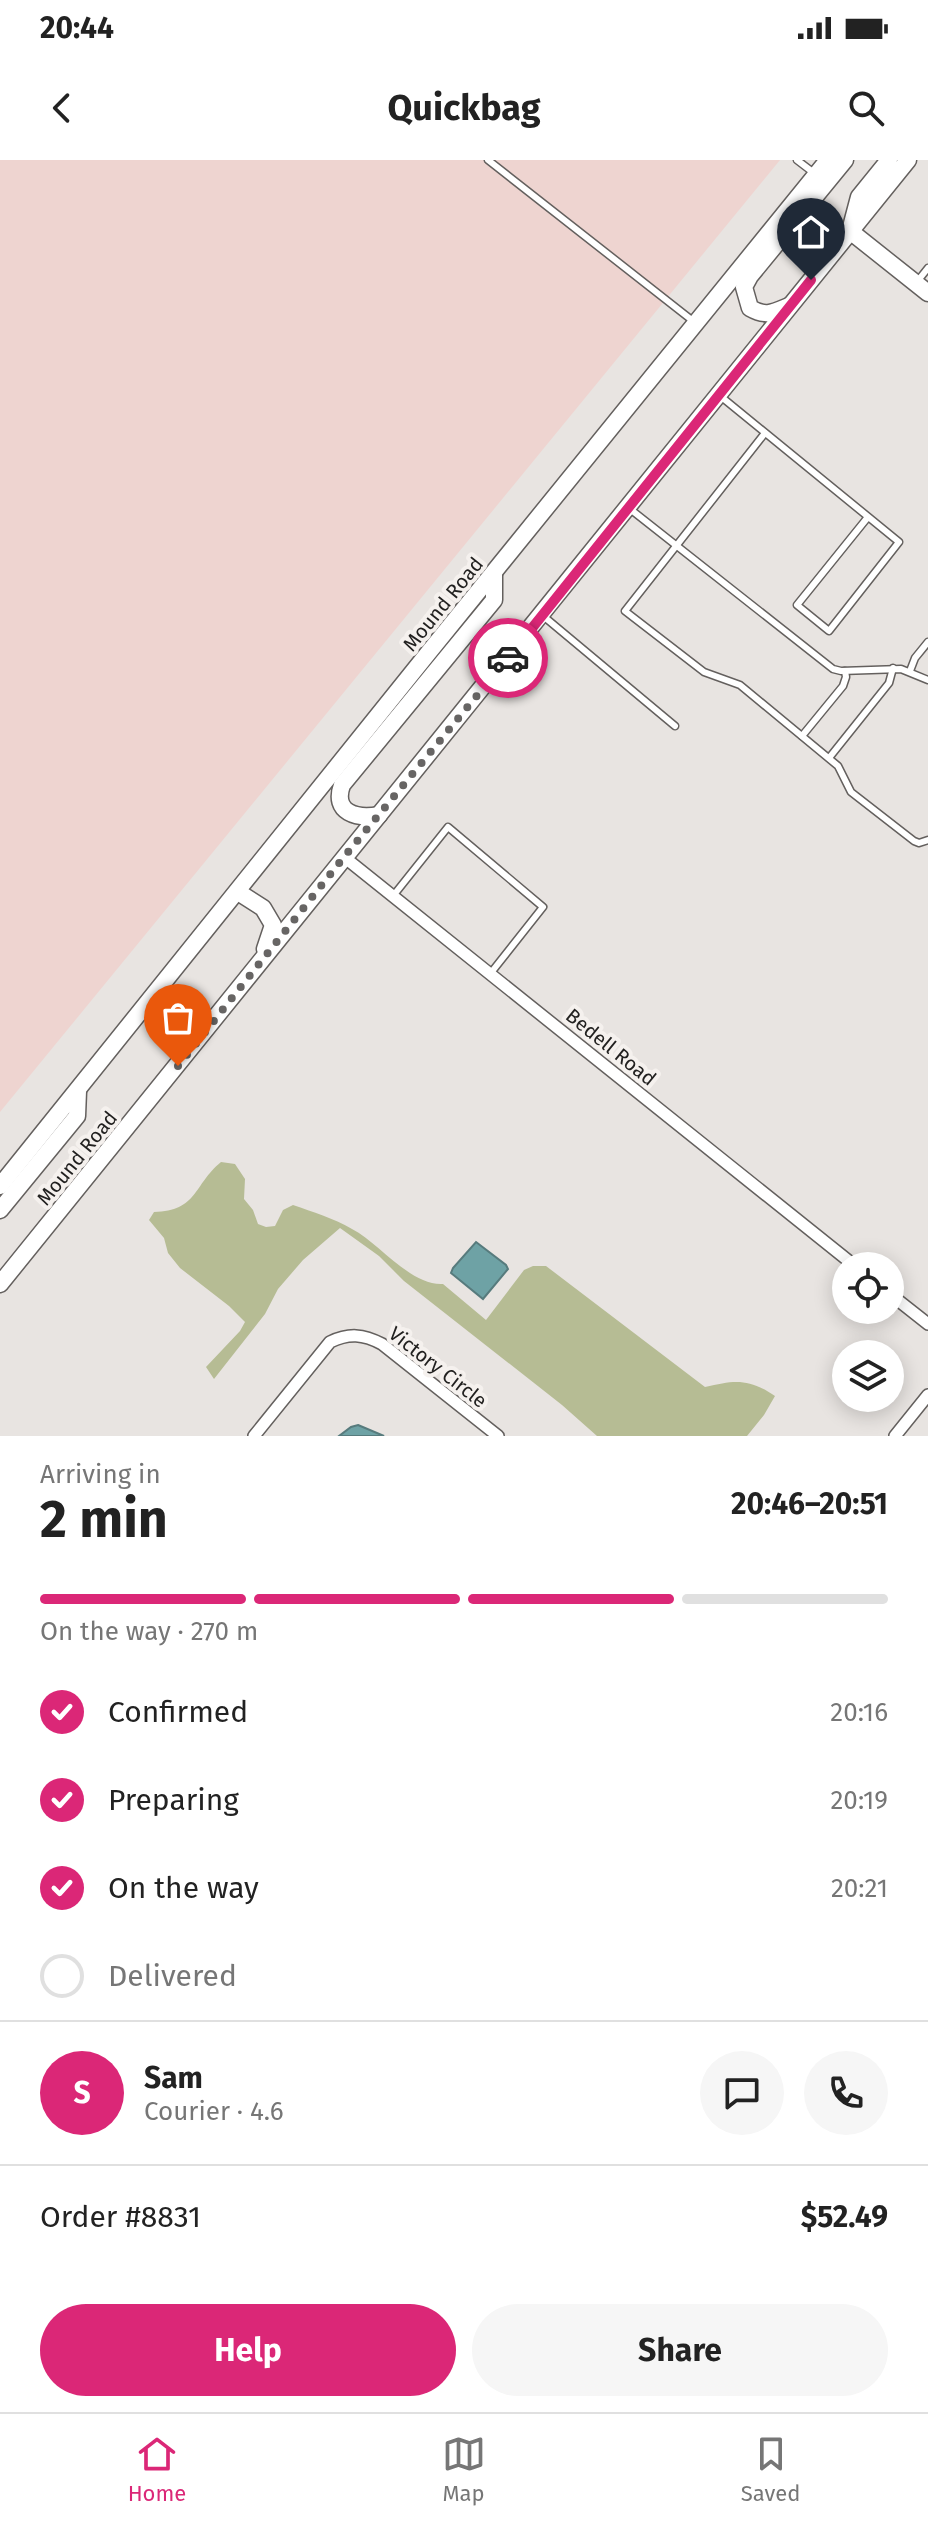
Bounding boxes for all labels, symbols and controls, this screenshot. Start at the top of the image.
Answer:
text: 20:44 [40,10,114,46]
icon: back [40,86,84,130]
text: Quickbag [387,86,541,130]
icon: search [844,86,888,130]
pin [777,198,845,280]
icon: home [789,210,833,254]
street label: Mound Road [398,552,488,656]
courier [468,618,548,698]
icon: car [486,636,530,680]
pin [144,984,212,1066]
icon: bag [156,996,200,1040]
street label: Bedell Road [561,1003,661,1091]
street label: Mound Road [32,1106,122,1210]
map controls [832,1252,904,1412]
button: locate [832,1252,904,1324]
street label: Victory Circle [384,1321,492,1413]
button: layers [832,1340,904,1412]
text: Arriving in [40,1459,161,1490]
text: 20:46–20:51 [731,1486,888,1522]
text: 2 min [40,1488,168,1551]
text: On the way · 270 m [40,1616,258,1647]
icon: check [40,1690,84,1734]
text: Confirmed [108,1694,248,1730]
text: 20:16 [830,1697,888,1728]
icon: check [40,1778,84,1822]
text: Preparing [108,1782,239,1818]
text: 20:19 [831,1785,888,1816]
icon: check [40,1866,84,1910]
text: On the way [108,1870,259,1906]
text: 20:21 [831,1873,888,1904]
text: Delivered [108,1958,237,1994]
button: chat [700,2051,784,2135]
button: phone [804,2051,888,2135]
text: Sam [144,2060,203,2096]
text: S [73,2075,91,2111]
text: Courier · 4.6 [144,2096,284,2127]
text: Order #8831 [40,2199,201,2235]
text: $52.49 [801,2199,888,2235]
button: Help [40,2304,456,2396]
button: Share [472,2304,888,2396]
tab: Home [128,2432,186,2507]
tab: Map [442,2432,486,2507]
tab: Saved [741,2432,800,2507]

